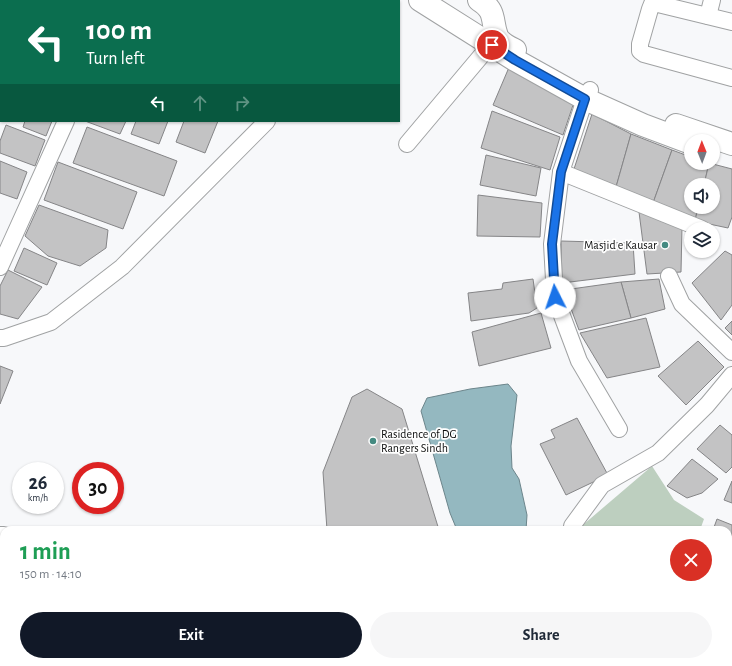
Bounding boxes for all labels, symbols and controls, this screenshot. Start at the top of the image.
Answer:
icon: left [20,16,72,68]
text: 100 m [86,17,152,45]
pin [475,28,509,62]
icon: arrive [481,34,503,56]
text: Turn left [86,50,145,68]
icon: left [147,92,169,114]
icon: ahead [189,92,211,114]
icon: right [231,92,253,114]
north arrow [684,134,720,170]
map controls [684,134,720,258]
button: sound [684,178,720,214]
button: layers [684,222,720,258]
place label: Masjid e Kausar [584,239,657,252]
marker: Masjid e Kausar [660,240,670,250]
position arrow [534,276,576,318]
place label: Rasidence of DG Rangers Sindh [381,428,457,454]
marker: Rasidence of DG Rangers Sindh [368,436,378,446]
speed limit sign: 30 [72,462,124,514]
text: 26 [28,473,48,493]
text: km/h [28,493,48,503]
button: close [670,539,712,581]
text: 1 min [20,540,71,564]
text: 150 m · 14:10 [20,568,82,581]
button: Exit [20,612,362,658]
button: Share [370,612,712,658]

